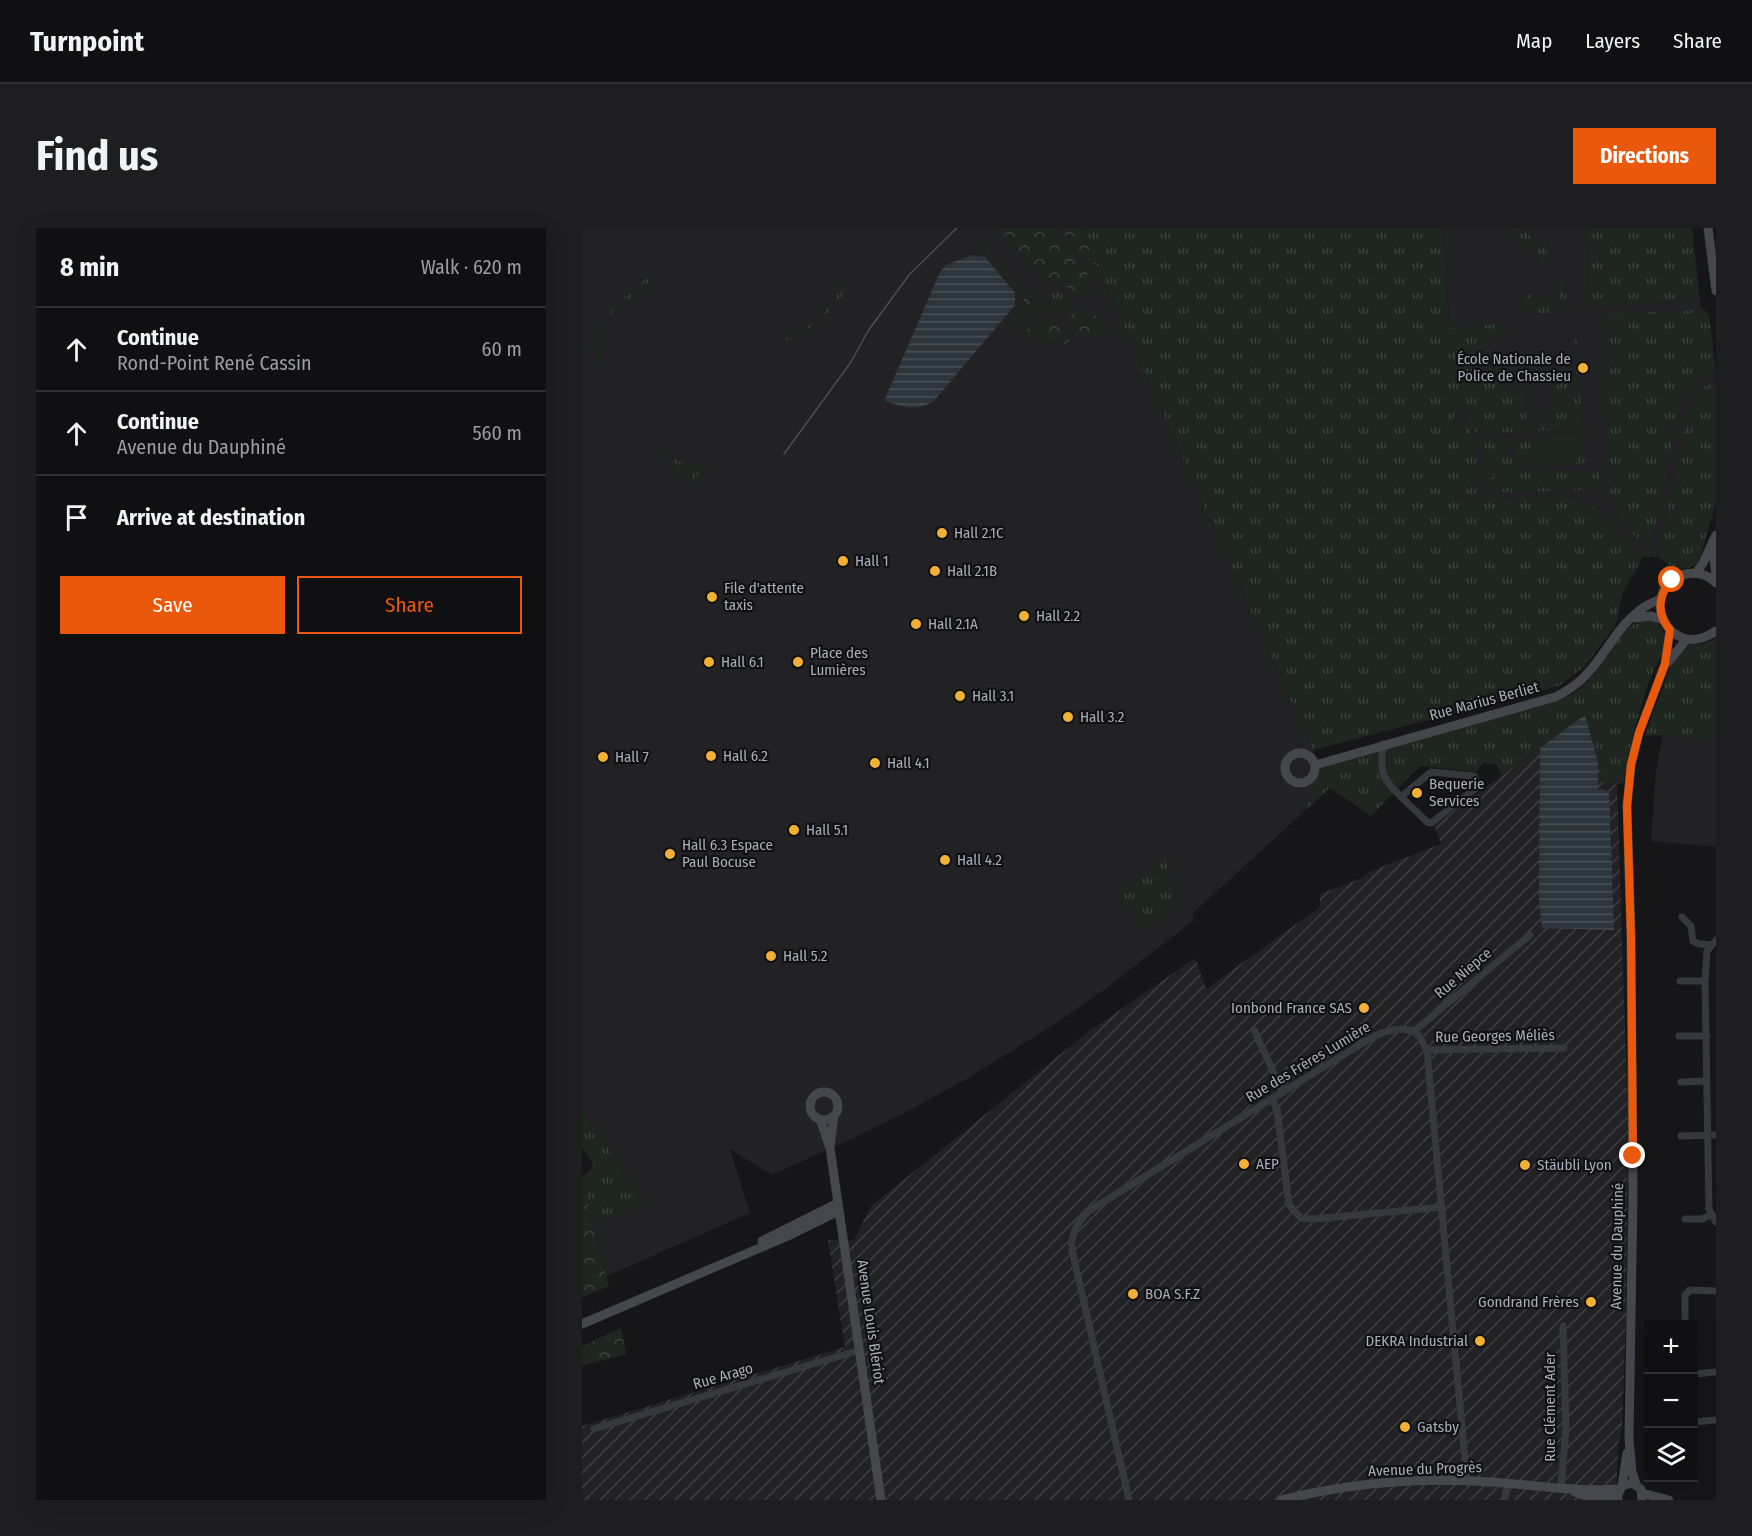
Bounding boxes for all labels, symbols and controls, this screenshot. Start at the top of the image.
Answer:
text: Turnpoint [30,25,144,58]
text: Map [1516,28,1552,54]
text: Layers [1585,28,1640,54]
text: Share [1673,28,1722,54]
button: Directions [1573,128,1716,184]
text: Find us [36,131,158,181]
text: 8 min [60,252,119,283]
text: Walk · 620 m [421,255,522,279]
text: Continue [117,324,199,351]
icon: ahead [60,333,93,366]
text: 60 m [482,337,522,361]
place label: École Nationale de Police de Chassieu [1457,350,1571,385]
text: Rond-Point René Cassin [117,351,312,375]
marker: École Nationale de Police de Chassieu [1576,361,1590,375]
text: Continue [117,408,199,435]
icon: ahead [60,417,93,450]
text: 560 m [472,421,522,445]
text: Avenue du Dauphiné [117,435,286,459]
icon: arrive [60,501,93,534]
text: Arrive at destination [117,504,305,531]
place label: Hall 2.1C [954,524,1004,542]
marker: Hall 2.1C [935,526,949,540]
place label: Hall 1 [855,552,889,570]
marker: Hall 1 [836,554,850,568]
place label: Hall 2.1B [947,562,997,580]
marker: Hall 2.1B [928,564,942,578]
route start [1658,566,1684,592]
button: Save [60,576,285,634]
button: Share [297,576,522,634]
place label: File d'attente taxis [724,579,804,614]
marker: File d'attente taxis [705,590,719,604]
place label: Hall 2.2 [1036,607,1081,625]
marker: Hall 2.2 [1017,609,1031,623]
place label: Hall 2.1A [928,615,978,633]
marker: Hall 2.1A [909,617,923,631]
place label: Place des Lumières [810,644,868,679]
place label: Hall 6.1 [721,653,764,671]
marker: Hall 6.1 [702,655,716,669]
marker: Place des Lumières [791,655,805,669]
street label: Rue Marius Berliet [1427,678,1541,724]
place label: Hall 3.1 [972,687,1014,705]
marker: Hall 3.1 [953,689,967,703]
place label: Hall 3.2 [1080,708,1125,726]
marker: Hall 3.2 [1061,710,1075,724]
place label: Hall 6.2 [723,747,768,765]
place label: Hall 7 [615,748,649,766]
marker: Hall 6.2 [704,749,718,763]
marker: Hall 7 [596,750,610,764]
place label: Hall 4.1 [887,754,930,772]
marker: Hall 4.1 [868,756,882,770]
place label: Bequerie Services [1429,775,1484,810]
marker: Bequerie Services [1410,786,1424,800]
place label: Hall 5.1 [806,821,848,839]
marker: Hall 5.1 [787,823,801,837]
place label: Hall 6.3 Espace Paul Bocuse [682,836,773,871]
marker: Hall 6.3 Espace Paul Bocuse [663,847,677,861]
place label: Hall 4.2 [957,851,1002,869]
marker: Hall 4.2 [938,853,952,867]
street label: Rue Niepce [1431,944,1495,1002]
place label: Hall 5.2 [783,947,828,965]
marker: Hall 5.2 [764,949,778,963]
place label: Ionbond France SAS [1231,999,1352,1017]
marker: Ionbond France SAS [1357,1001,1371,1015]
street label: Rue des Frères Lumière [1243,1018,1373,1106]
street label: Rue Georges Méliès [1435,1026,1555,1046]
route end [1619,1142,1645,1168]
place label: AEP [1256,1155,1279,1173]
place label: Stäubli Lyon [1537,1156,1612,1174]
marker: AEP [1237,1157,1251,1171]
marker: Stäubli Lyon [1518,1158,1532,1172]
street label: Avenue du Dauphiné [1607,1182,1627,1310]
street label: Avenue Louis Blériot [853,1259,889,1386]
place label: BOA S.F.Z [1145,1285,1200,1303]
marker: BOA S.F.Z [1126,1287,1140,1301]
place label: Gondrand Frères [1478,1293,1579,1311]
marker: Gondrand Frères [1584,1295,1598,1309]
map controls [1644,1320,1698,1482]
button: + [1644,1320,1698,1374]
place label: DEKRA Industrial [1366,1332,1468,1350]
marker: DEKRA Industrial [1473,1334,1487,1348]
street label: Rue Clément Ader [1541,1351,1559,1462]
street label: Rue Arago [691,1359,755,1393]
button: − [1644,1374,1698,1428]
place label: Gatsby [1417,1418,1459,1436]
marker: Gatsby [1398,1420,1412,1434]
button: layers [1644,1428,1698,1482]
street label: Avenue du Progrès [1368,1458,1482,1480]

